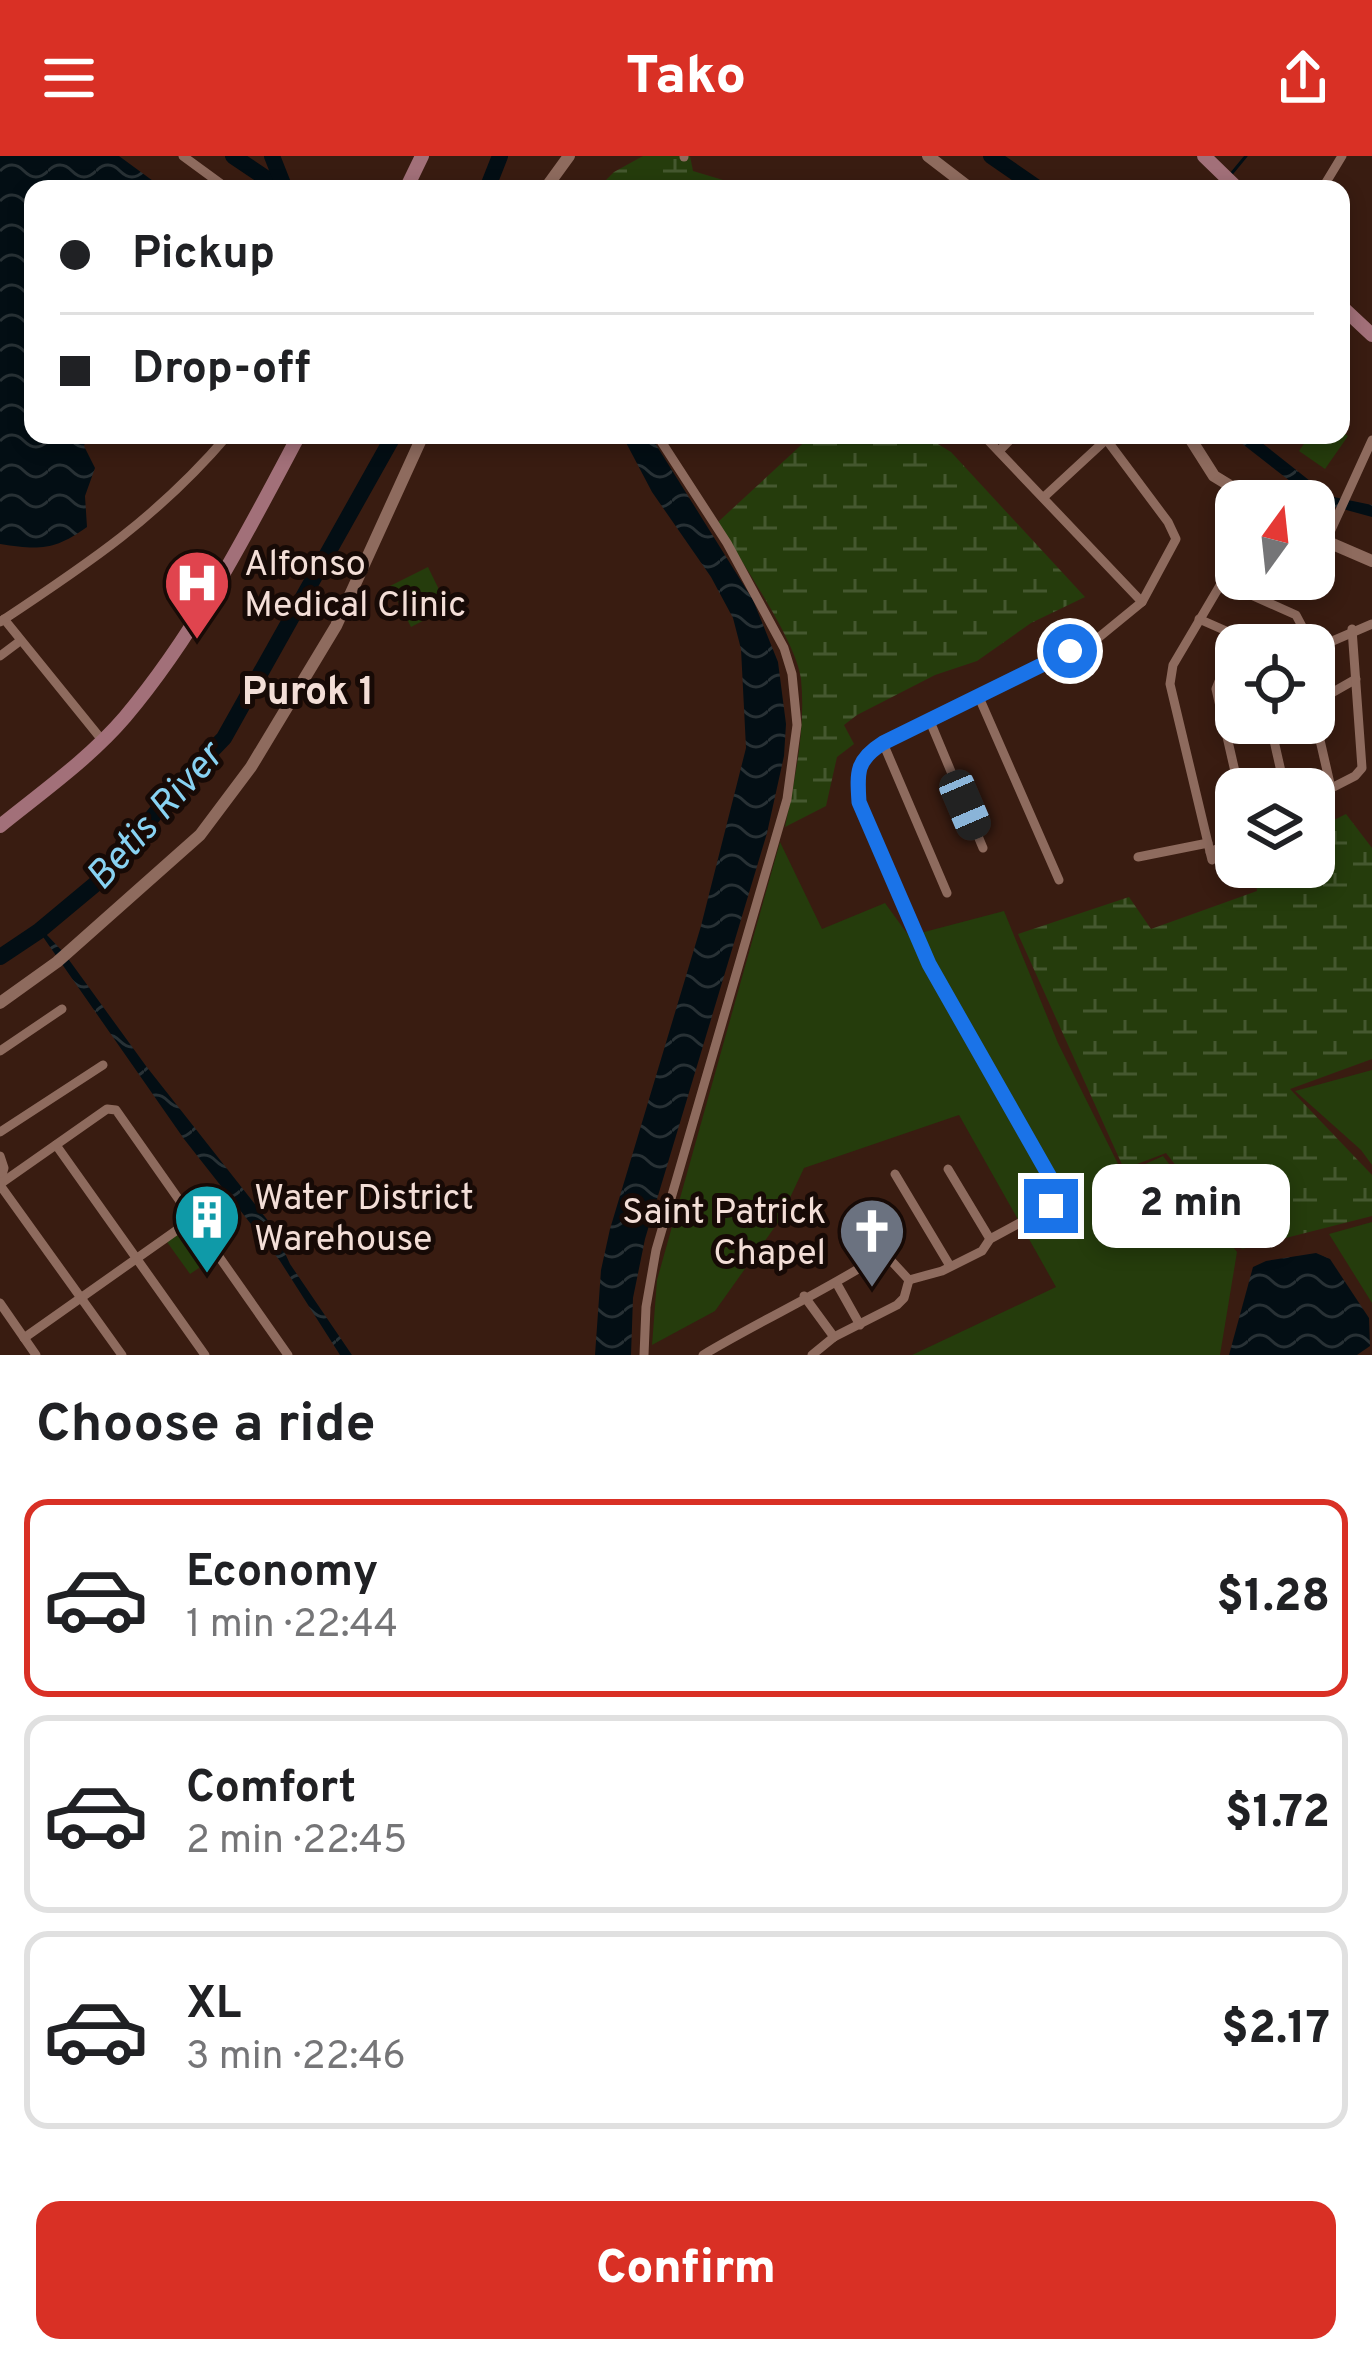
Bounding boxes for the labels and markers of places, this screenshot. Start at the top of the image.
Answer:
place label: Alfonso Medical Clinic [244,543,466,630]
hospital icon: Alfonso Medical Clinic [162,548,232,642]
place label: Water District Warehouse [254,1177,474,1264]
building icon: Water District Warehouse [172,1182,242,1276]
place label: Saint Patrick Chapel [622,1191,826,1278]
church icon: Saint Patrick Chapel [837,1196,907,1290]

